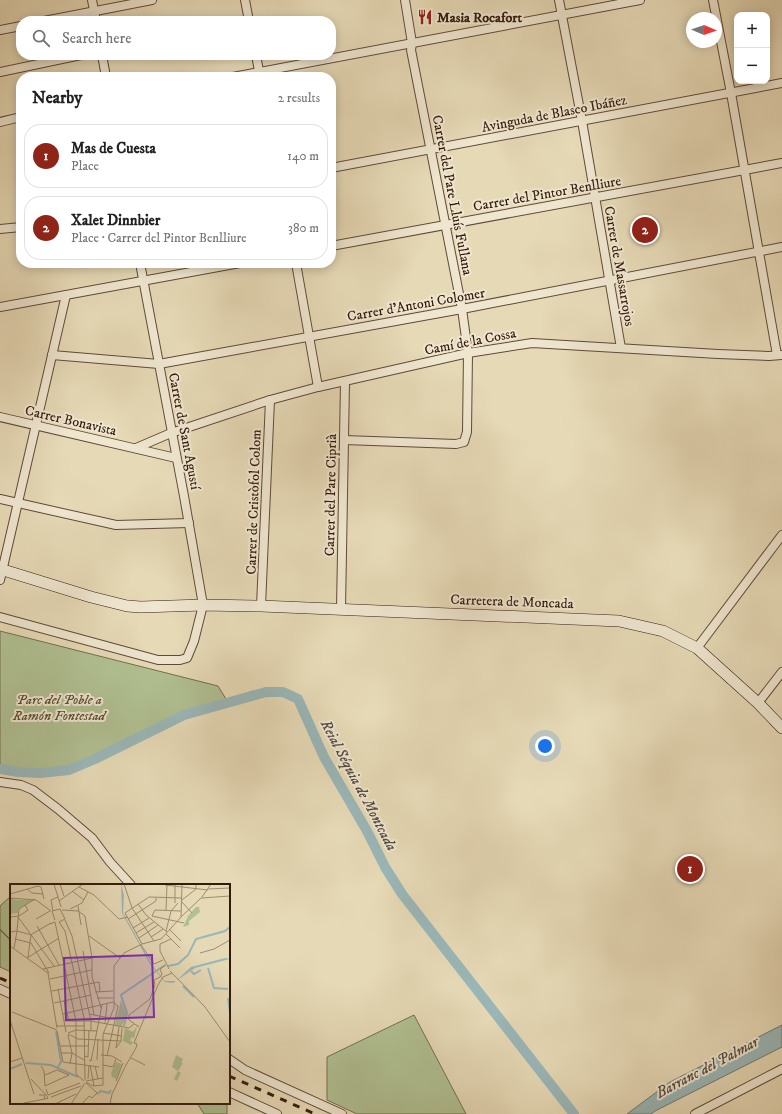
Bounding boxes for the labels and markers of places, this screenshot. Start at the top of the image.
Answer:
restaurant icon: Masia Rocafort [416,8,434,26]
place label: Masia Rocafort [437,9,522,27]
pin: 2 [632,215,658,245]
pin: 1 [677,854,703,884]

